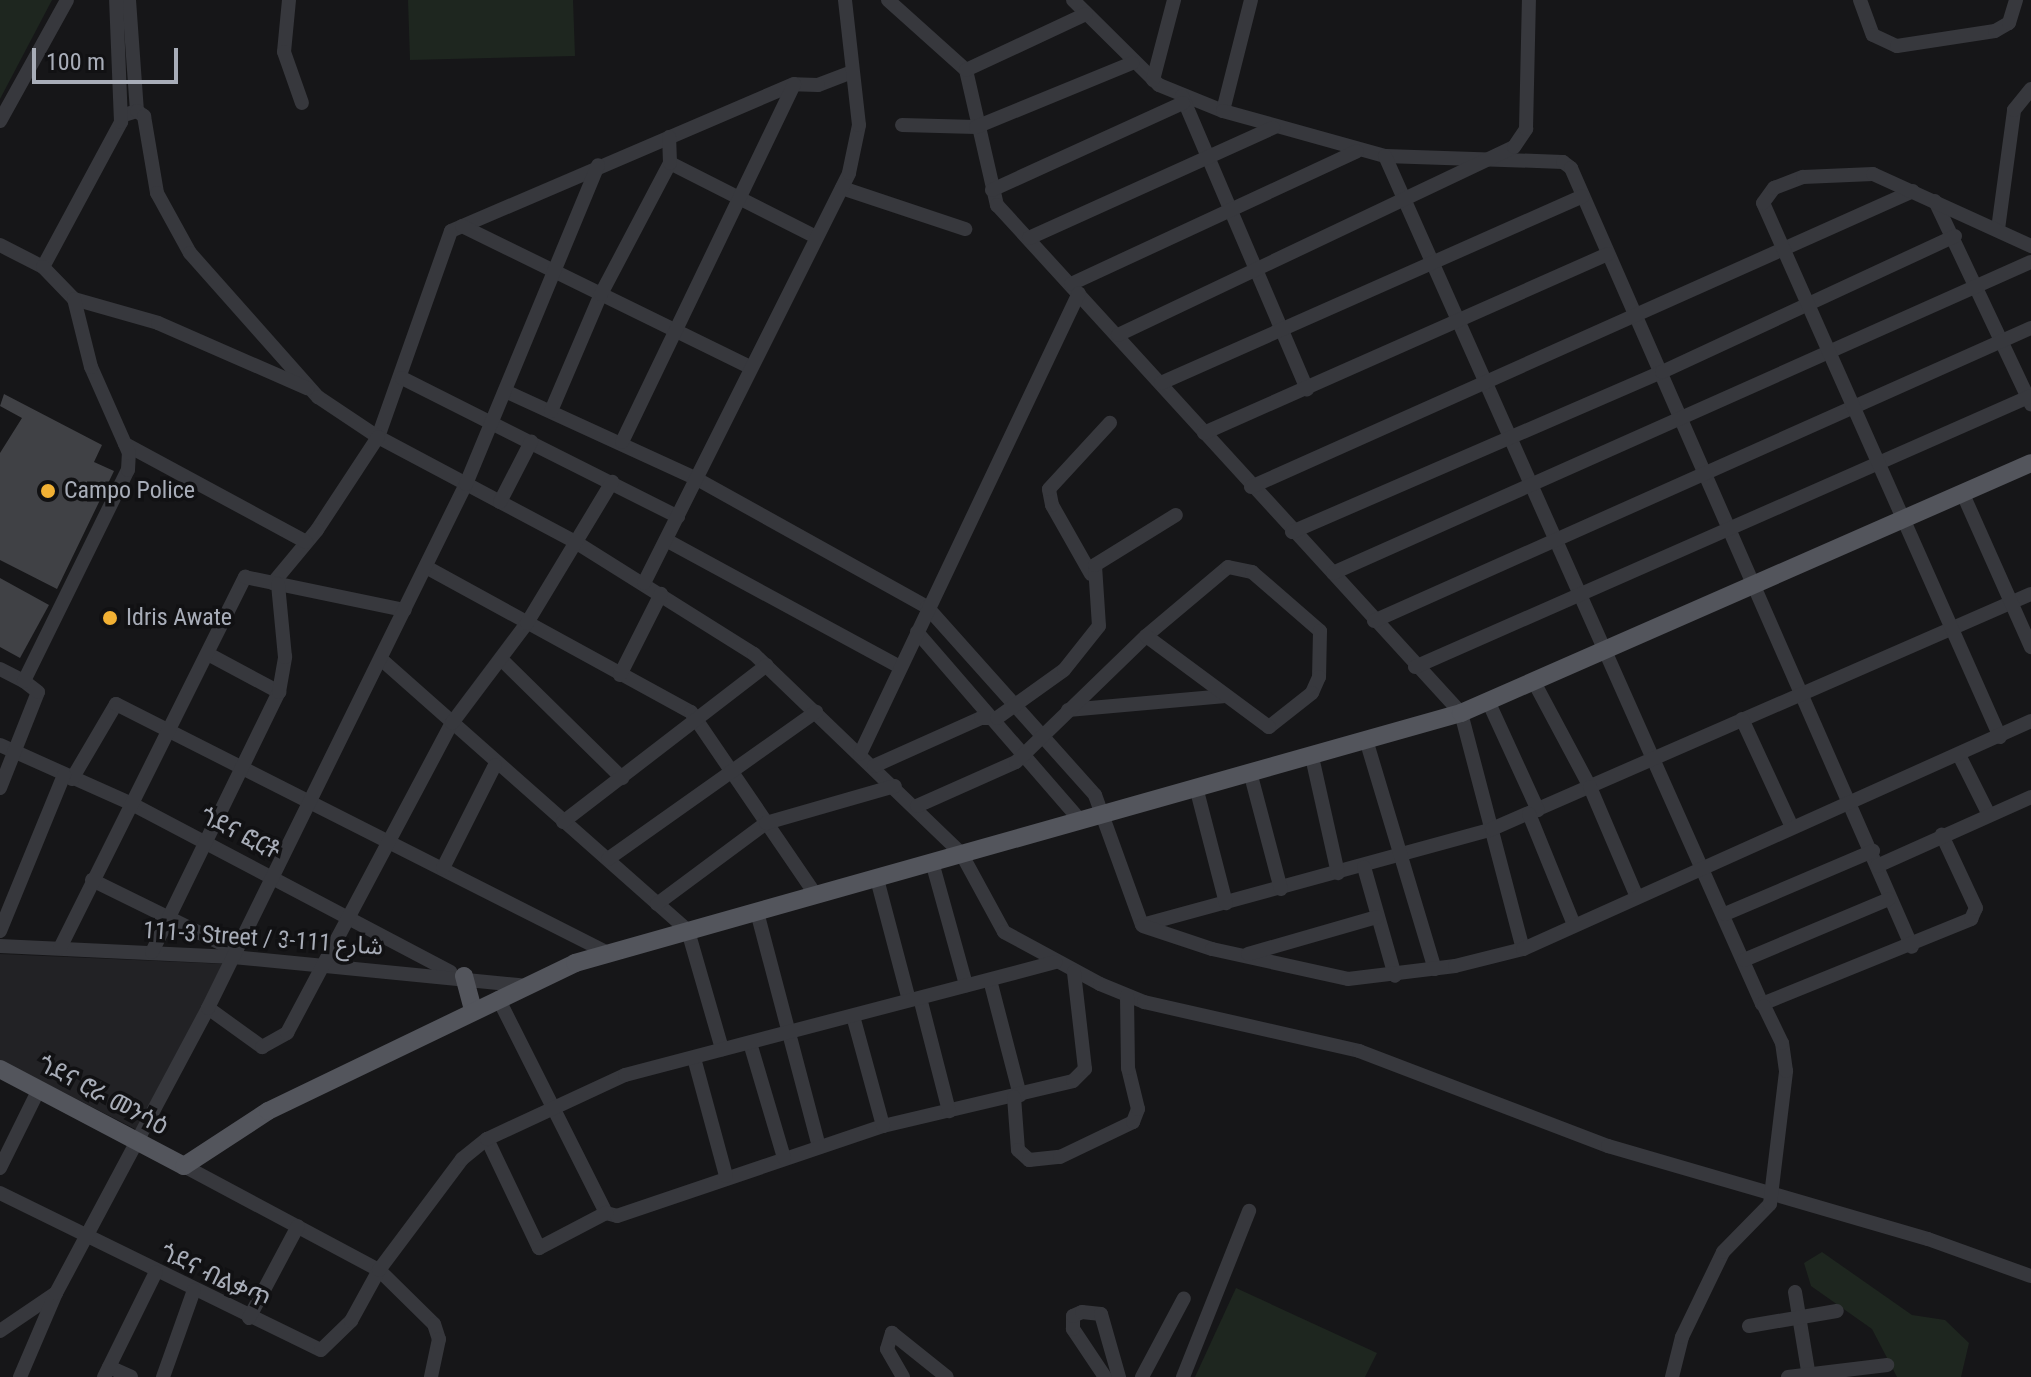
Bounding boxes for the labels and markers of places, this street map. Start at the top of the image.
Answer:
place label: Campo Police [64,477,195,505]
marker: Campo Police [39,482,57,500]
place label: Idris Awate [126,604,232,632]
marker: Idris Awate [101,609,119,627]

